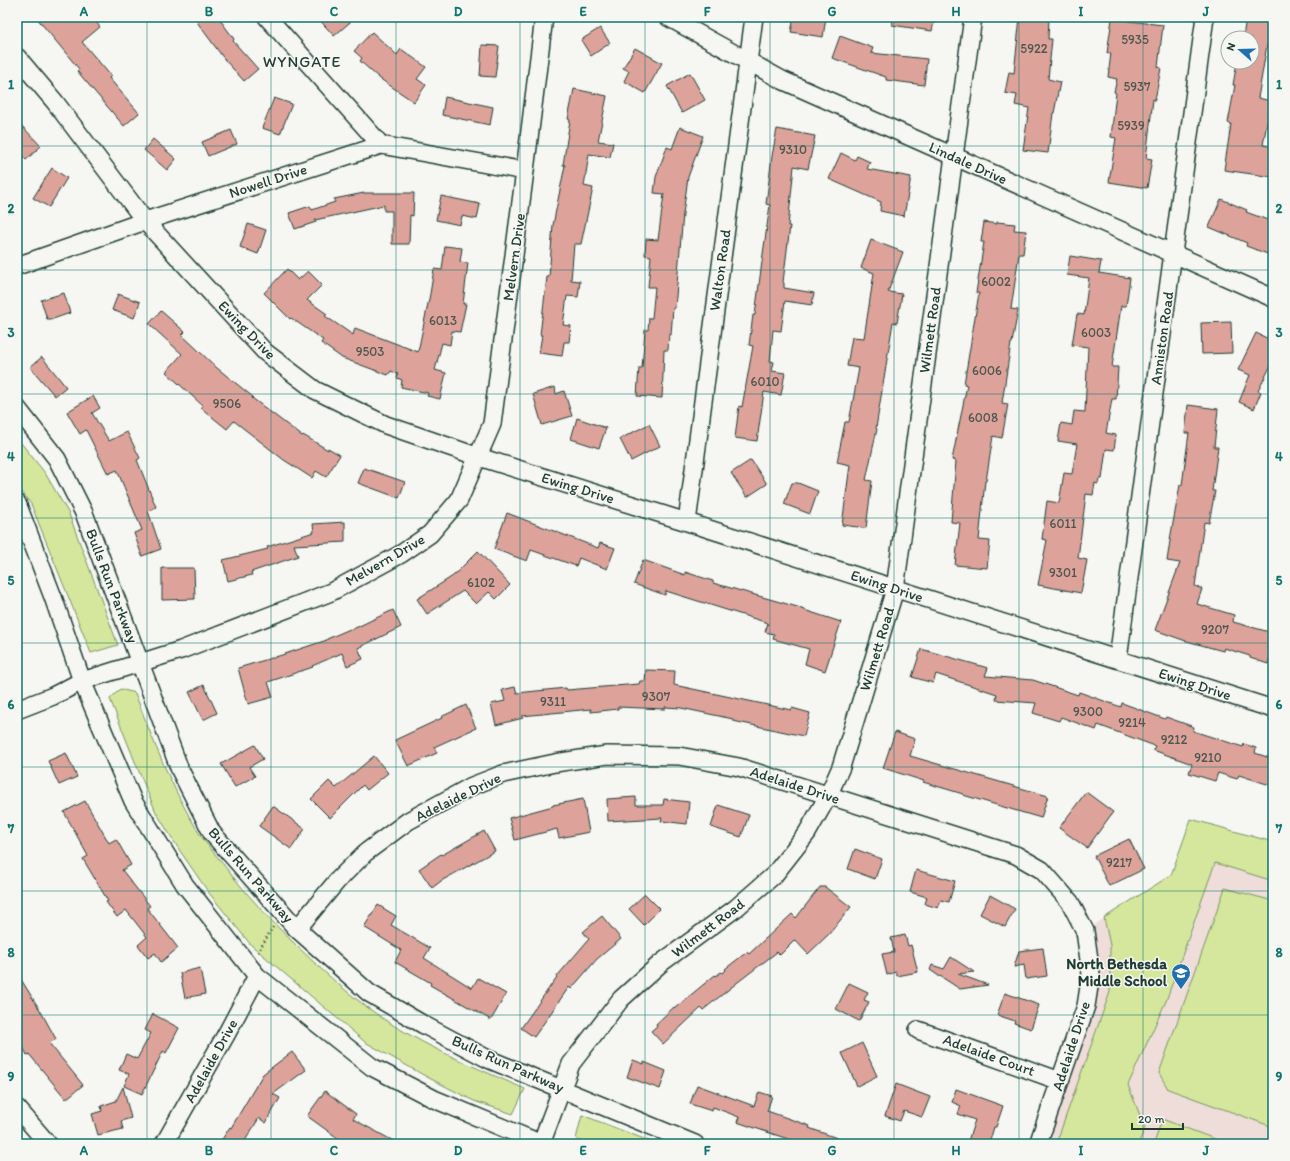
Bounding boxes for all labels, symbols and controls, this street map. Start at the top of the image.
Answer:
text: A [79,4,89,19]
text: B [205,4,214,19]
text: C [330,4,339,19]
text: D [454,4,463,19]
text: E [579,4,587,19]
text: F [704,4,711,19]
text: G [828,4,837,19]
text: H [952,4,961,19]
text: I [1079,4,1084,19]
text: J [1202,4,1210,19]
north arrow [1220,30,1260,70]
house number: 5935 [1121,32,1149,47]
house number: 5922 [1020,41,1048,56]
text: N [1224,41,1238,52]
district label: WYNGATE [263,52,341,71]
text: 1 [8,77,14,92]
text: 1 [1276,77,1282,92]
house number: 5937 [1123,79,1151,94]
house number: 5939 [1117,118,1145,133]
street label: Lindale Drive [926,138,1010,188]
house number: 9310 [779,142,807,157]
street label: Nowell Drive [227,160,309,202]
text: 2 [8,201,15,216]
text: 2 [1276,201,1283,216]
street label: Melvern Drive [499,212,529,302]
street label: Walton Road [705,227,735,312]
house number: 6002 [981,274,1011,289]
street label: Wilmett Road [915,285,945,374]
street label: Anniston Road [1147,290,1177,386]
street label: Ewing Drive [214,297,280,363]
house number: 6013 [429,313,457,328]
text: 3 [7,325,15,340]
house number: 6003 [1081,325,1111,340]
text: 3 [1275,325,1283,340]
house number: 9503 [356,344,384,359]
house number: 6006 [972,363,1002,378]
house number: 6010 [751,374,779,389]
house number: 9506 [213,396,241,411]
house number: 6008 [968,410,998,425]
text: 4 [7,449,15,464]
text: 4 [1275,449,1283,464]
street label: Ewing Drive [539,468,617,508]
house number: 6011 [1050,516,1076,531]
street label: Bulls Run Parkway [82,526,142,646]
street label: Melvern Drive [342,530,428,590]
house number: 9301 [1049,565,1077,580]
street label: Ewing Drive [848,566,926,606]
text: 5 [8,573,15,588]
text: 5 [1276,573,1283,588]
house number: 6102 [467,575,495,590]
street label: Wilmett Road [856,604,899,693]
house number: 9207 [1201,622,1230,637]
street label: Ewing Drive [1156,664,1234,704]
house number: 9307 [642,689,671,704]
house number: 9311 [540,694,566,709]
text: 6 [8,697,15,712]
text: 6 [1276,697,1283,712]
house number: 9300 [1073,704,1103,719]
house number: 9214 [1118,715,1146,730]
house number: 9212 [1161,732,1187,747]
house number: 9210 [1194,750,1222,765]
street label: Adelaide Drive [748,762,842,808]
street label: Adelaide Drive [412,769,504,825]
text: 7 [7,821,15,836]
text: 7 [1275,821,1283,836]
street label: Bulls Run Parkway [205,823,297,927]
house number: 9217 [1106,855,1133,870]
street label: Wilmett Road [668,894,749,961]
text: 8 [7,945,15,960]
text: 8 [1275,945,1283,960]
place label: North Bethesda Middle School [1066,955,1168,990]
school or university icon: North Bethesda Middle School [1170,962,1192,990]
street label: Adelaide Drive [1048,999,1094,1093]
street label: Adelaide Drive [181,1016,241,1106]
street label: Adelaide Court [941,1030,1038,1080]
street label: Bulls Run Parkway [449,1031,567,1097]
text: 9 [8,1069,15,1084]
text: 9 [1276,1069,1283,1084]
scale bar [1132,1105,1183,1131]
text: 20 m [1138,1112,1165,1126]
text: A [79,1143,89,1158]
text: B [205,1143,214,1158]
text: C [330,1143,339,1158]
text: D [454,1143,463,1158]
text: E [579,1143,587,1158]
text: F [704,1143,711,1158]
text: G [828,1143,837,1158]
text: H [952,1143,961,1158]
text: I [1079,1143,1084,1158]
text: J [1202,1143,1210,1158]

